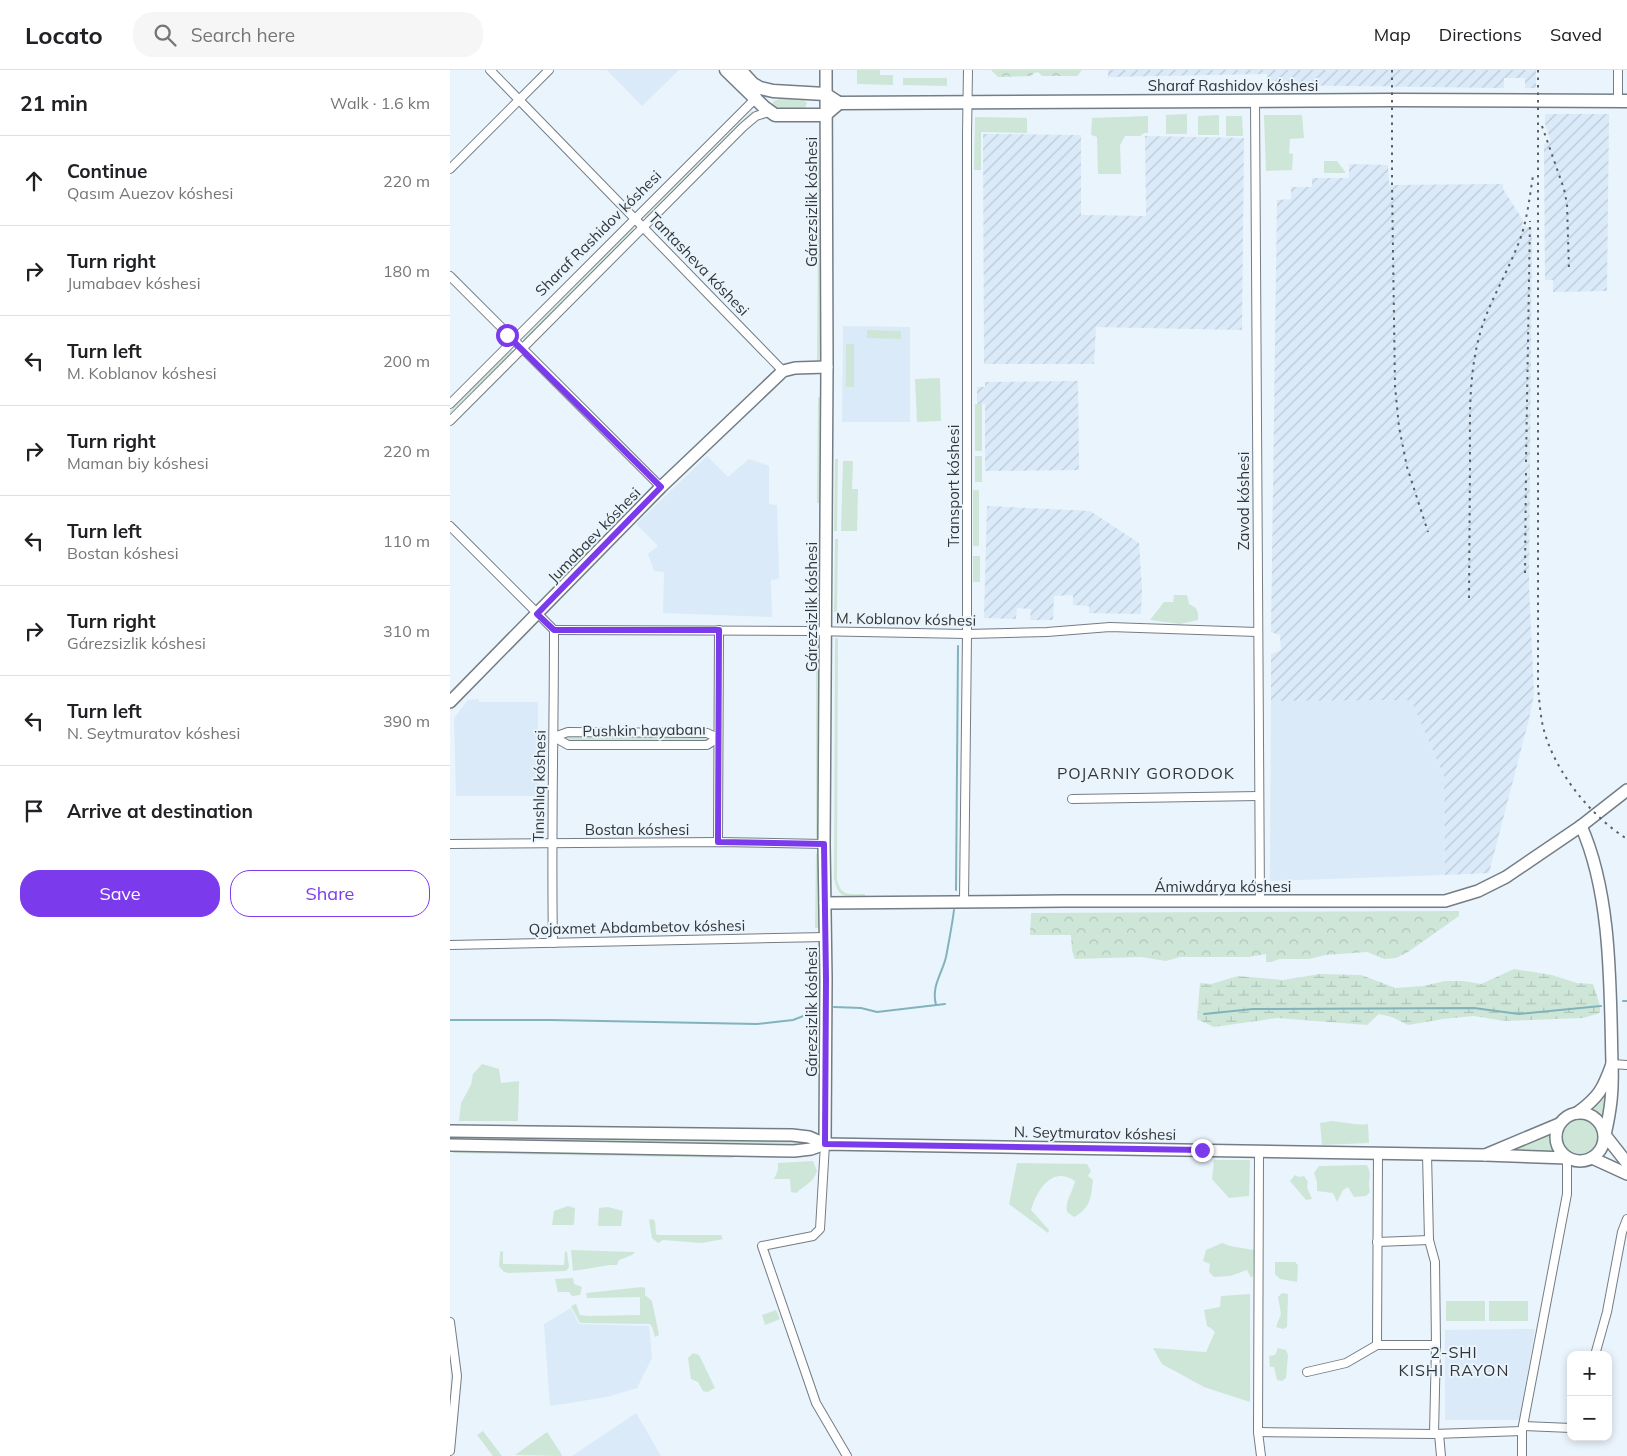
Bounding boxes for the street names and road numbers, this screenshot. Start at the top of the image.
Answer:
street label: Sharaf Rashidov kóshesi [1148,76,1318,95]
street label: Gárezsizlik kóshesi [802,137,821,267]
street label: Sharaf Rashidov kóshesi [531,166,665,300]
street label: Tantasheva kóshesi [645,208,753,320]
street label: Transport kóshesi [944,425,963,547]
street label: Zavod kóshesi [1234,452,1253,550]
street label: Jumabaev kóshesi [544,483,644,587]
street label: Gárezsizlik kóshesi [802,542,821,672]
street label: M. Koblanov kóshesi [836,608,976,630]
street label: Pushkin hayabanı [582,719,706,741]
street label: Tınıshlıq kóshesi [529,730,549,842]
street label: Bostan kóshesi [585,820,689,839]
street label: Ámiwdárya kóshesi [1155,877,1291,896]
street label: Qojaxmet Abdambetov kóshesi [529,916,745,938]
street label: Gárezsizlik kóshesi [802,947,821,1077]
street label: N. Seytmuratov kóshesi [1014,1122,1176,1144]

